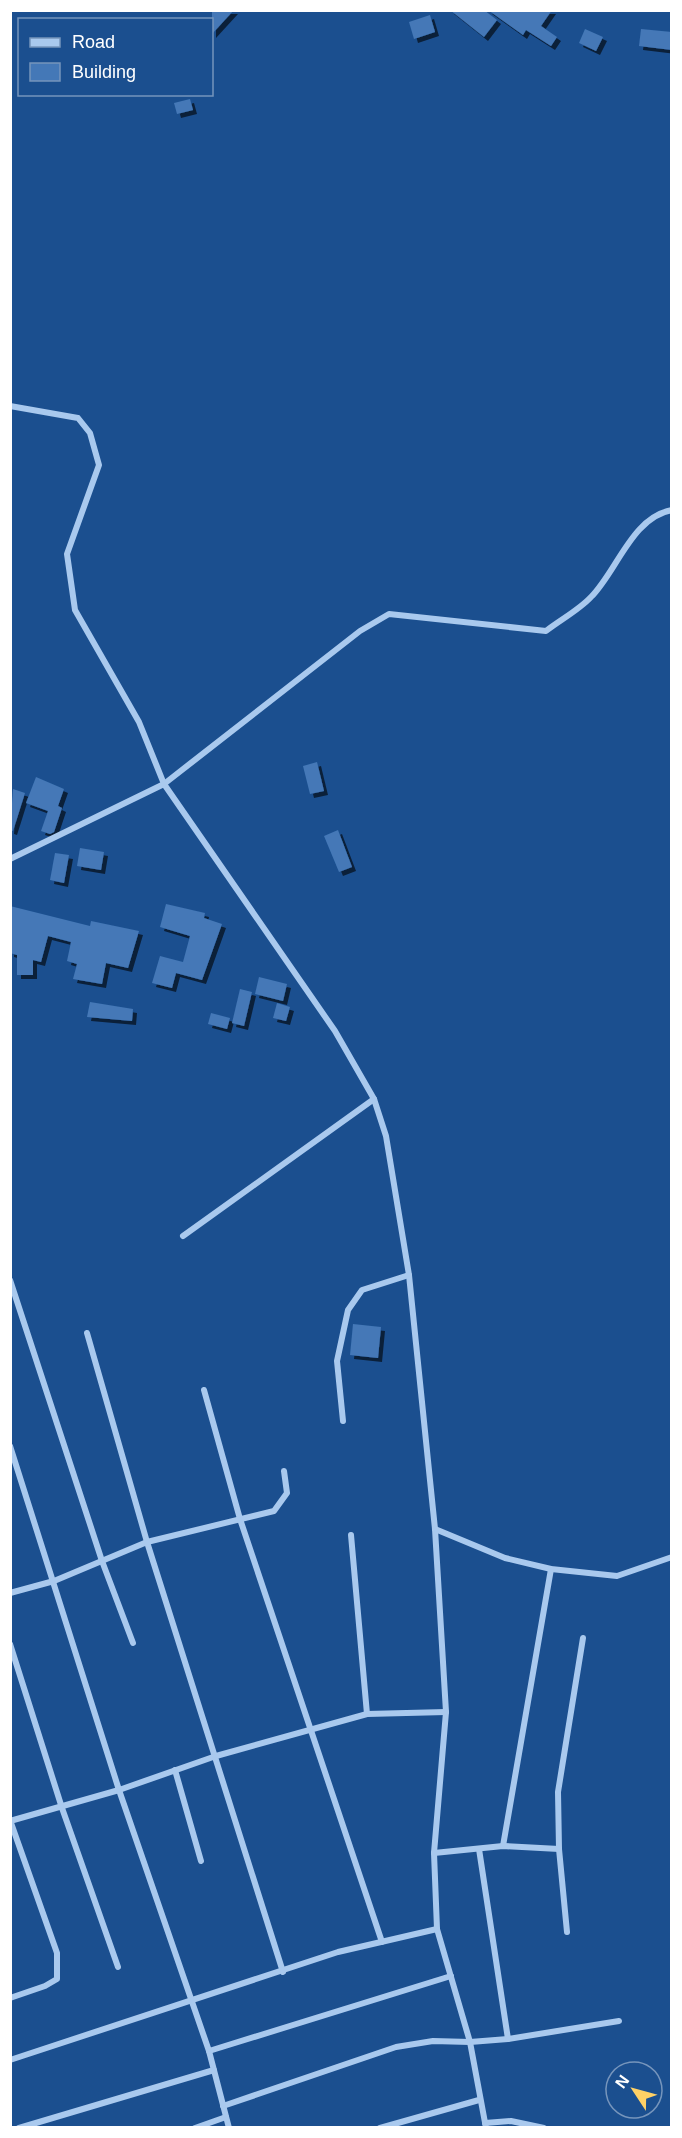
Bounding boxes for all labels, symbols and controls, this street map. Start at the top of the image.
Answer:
legend [18,18,213,96]
text: Road [72,32,115,52]
text: Building [72,62,136,82]
north arrow [604,2060,664,2120]
text: N [612,2072,633,2091]

